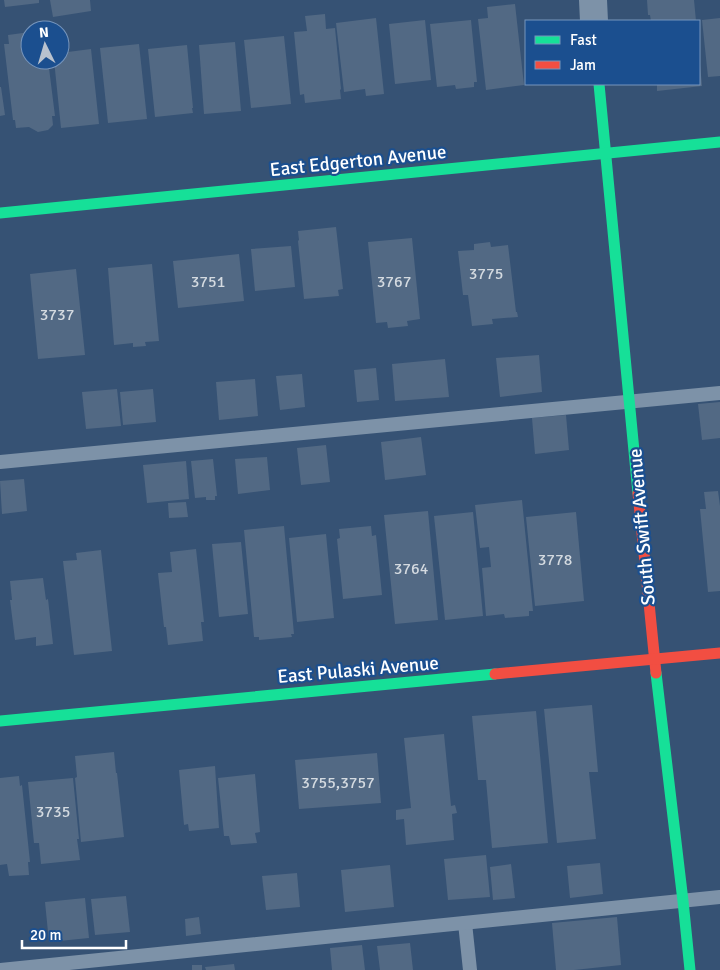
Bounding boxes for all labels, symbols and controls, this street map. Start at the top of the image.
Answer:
north arrow [20,20,70,70]
legend [525,20,700,85]
text: N [38,24,50,41]
text: Fast [570,31,597,49]
text: Jam [570,56,596,74]
street label: East Edgerton Avenue [269,140,448,182]
house number: 3775 [469,264,503,284]
house number: 3751 [191,272,225,292]
house number: 3767 [377,272,411,292]
house number: 3737 [40,305,74,325]
street label: South Swift Avenue [623,448,661,606]
house number: 3778 [538,550,572,570]
house number: 3764 [394,559,429,579]
street label: East Pulaski Avenue [276,651,440,689]
house number: 3755,3757 [301,773,375,793]
house number: 3735 [36,802,70,822]
scale bar [22,918,126,950]
text: 20 m [30,926,61,944]

